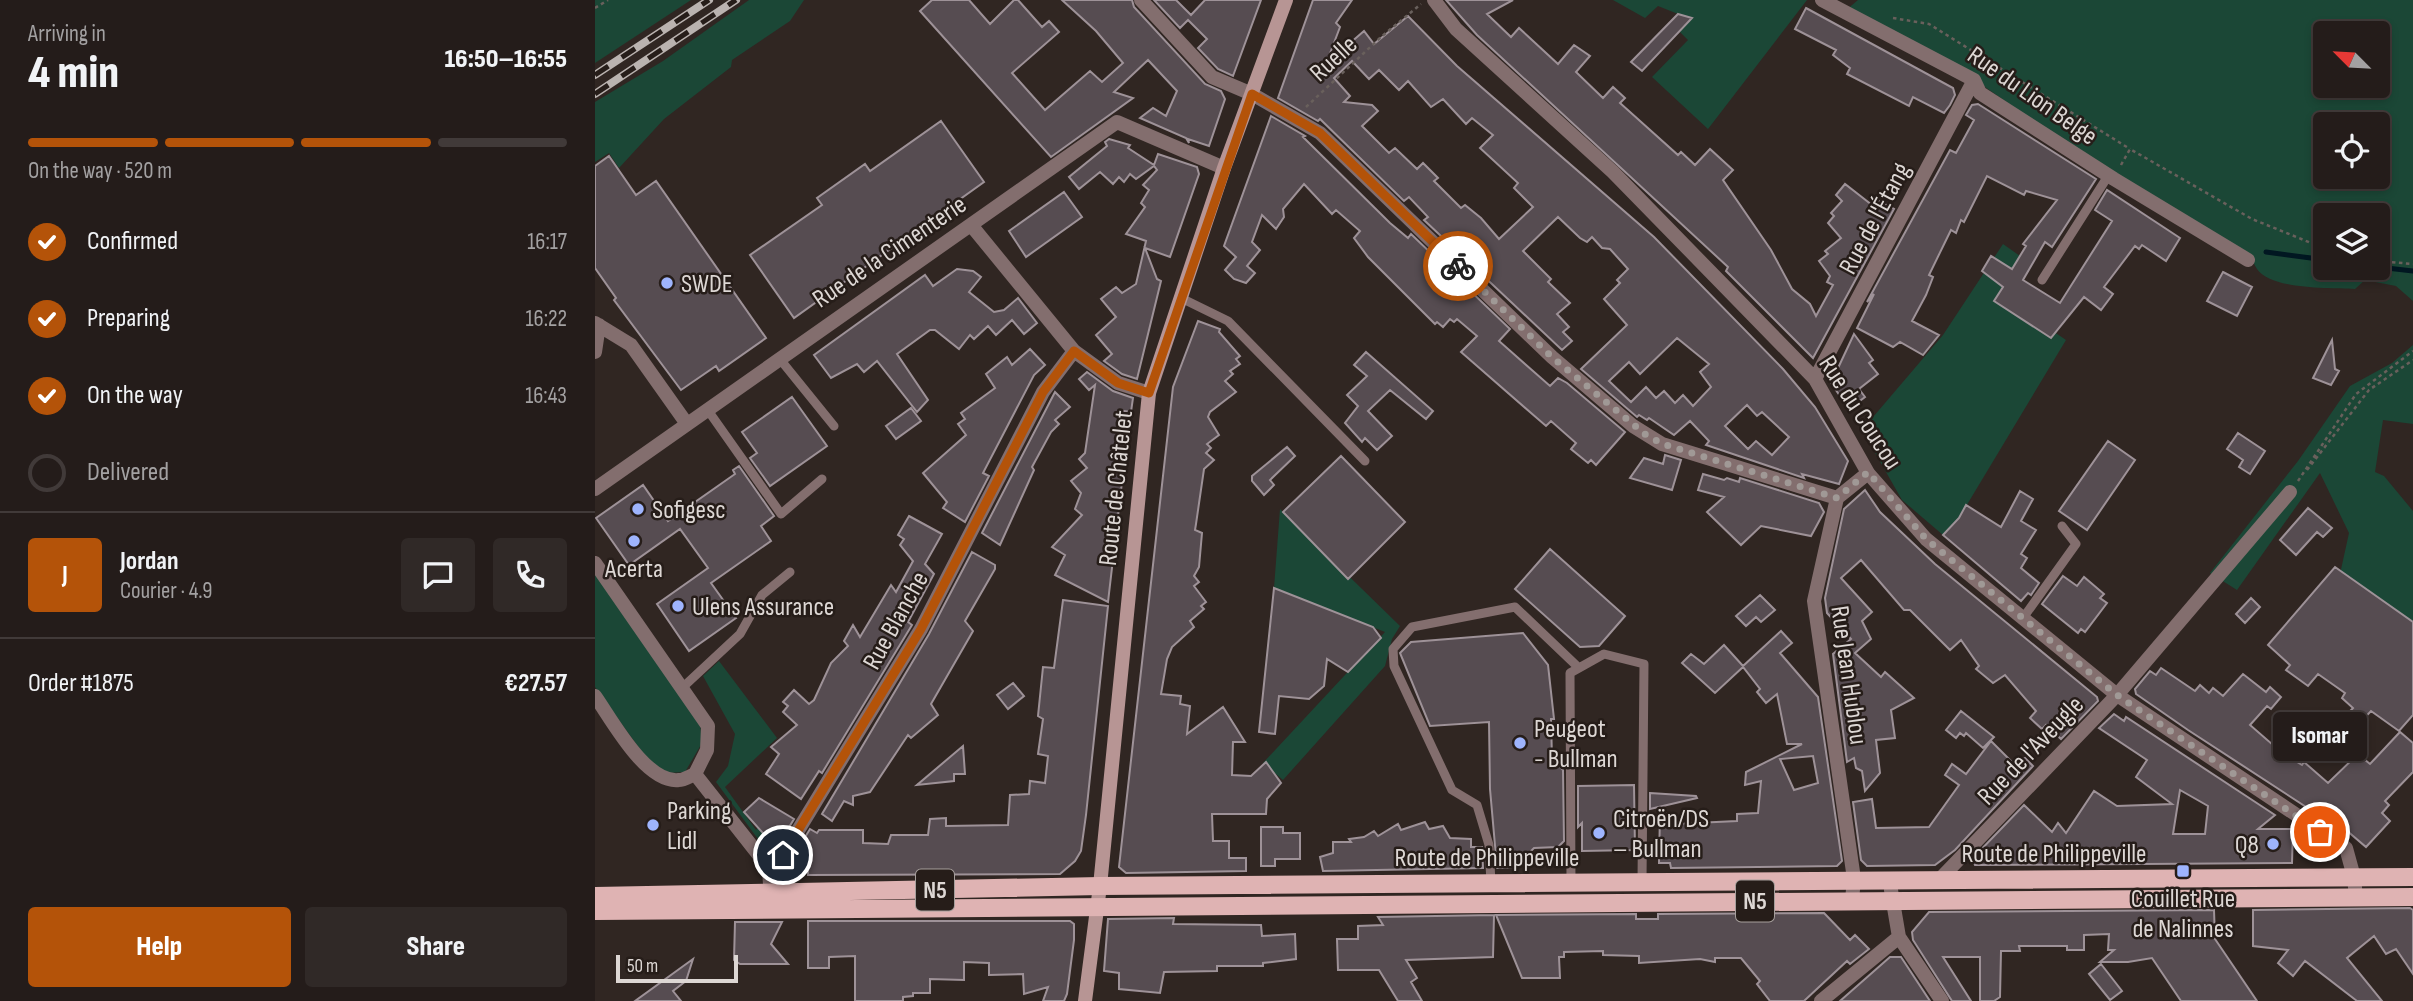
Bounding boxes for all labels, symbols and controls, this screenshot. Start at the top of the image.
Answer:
text: Arriving in [28,20,106,48]
north arrow [2313,21,2391,98]
map controls [2313,21,2390,280]
street label: Ruelle [1304,30,1364,89]
street label: Rue du Lion Belge [1961,40,2103,152]
text: 16:50–16:55 [444,44,567,75]
text: 4 min [28,46,119,101]
button: locate [2313,112,2390,189]
text: On the way · 520 m [28,157,172,185]
street label: Rue de l'Étang [1833,158,1918,280]
street label: Rue de la Cimenterie [807,189,973,315]
button: layers [2313,203,2390,280]
icon: check [28,223,66,261]
text: Confirmed [87,226,178,257]
text: 16:17 [527,228,567,256]
courier [1423,231,1493,301]
icon: bike [1439,247,1477,285]
place label: SWDE [681,269,733,300]
marker: SWDE [659,275,675,291]
icon: check [28,300,66,338]
text: Preparing [87,303,170,334]
text: 16:22 [526,305,567,333]
street label: Rue du Coucou [1812,350,1908,475]
icon: check [28,377,66,415]
text: On the way [87,380,183,411]
text: 16:43 [525,382,567,410]
street label: Route de Châtelet [1093,409,1140,567]
text: Delivered [87,457,169,488]
place label: Sofigesc [652,495,726,526]
marker: Sofigesc [630,501,646,517]
marker: Acerta [626,533,642,549]
button: chat [401,538,475,612]
button: phone [493,538,567,612]
text: Jordan [120,546,178,577]
place label: Acerta [604,554,663,585]
text: J [62,560,68,591]
street label: Rue Blanche [857,566,936,675]
text: Courier · 4.9 [120,577,212,605]
place label: Ulens Assurance [692,592,834,623]
marker: Ulens Assurance [670,598,686,614]
street label: Rue Jean Hublou [1823,604,1874,747]
text: Order #1875 [28,668,134,699]
text: €27.57 [504,668,567,699]
street label: Rue de l'Aveugle [1971,690,2091,812]
callout: Isomar [2273,713,2367,762]
place label: Peugeot - Bullman [1534,714,1618,775]
text: Isomar [2291,722,2349,750]
marker: Peugeot - Bullman [1512,735,1528,751]
place label: Parking Lidl [667,796,731,857]
pin [2290,802,2350,862]
place label: Citroën/DS – Bullman [1613,804,1709,865]
icon: bag [2301,813,2339,851]
marker: Parking Lidl [645,817,661,833]
pin [753,825,813,885]
marker: Citroën/DS – Bullman [1591,825,1607,841]
place label: Q8 [2235,830,2259,861]
icon: home [764,836,802,874]
marker: Q8 [2265,836,2281,852]
street label: Route de Philippeville [1961,839,2147,870]
street label: Route de Philippeville [1394,843,1580,874]
marker: Couillet Rue de Nalinnes [2175,863,2191,879]
road number: N5 [916,870,954,910]
road number: N5 [1736,880,1774,922]
place label: Couillet Rue de Nalinnes [2131,884,2235,945]
button: Help [28,907,291,987]
button: Share [305,907,567,987]
scale bar [616,952,739,984]
text: 50 m [627,955,658,978]

